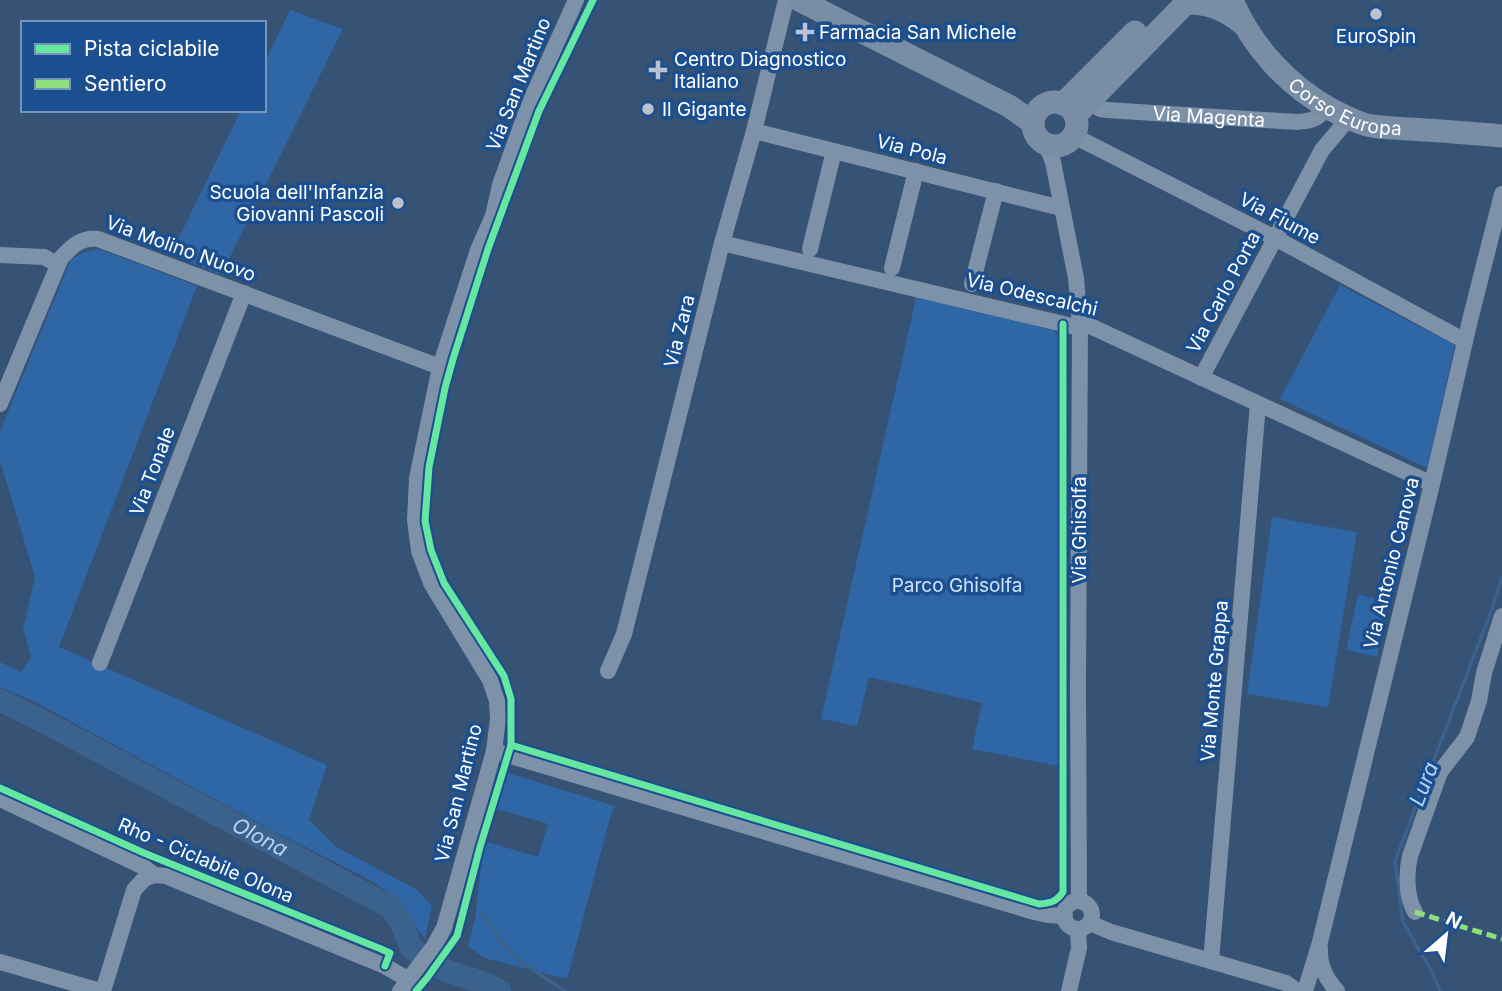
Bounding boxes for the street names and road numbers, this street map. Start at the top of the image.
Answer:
street label: Via San Martino [481,14,556,154]
street label: Corso Europa [1284,73,1402,140]
street label: Via Magenta [1152,102,1266,132]
street label: Via Pola [874,130,950,169]
street label: Via Fiume [1235,188,1324,249]
street label: Via Molino Nuovo [103,211,259,286]
street label: Via Carlo Porta [1182,227,1265,357]
street label: Via Odescalchi [964,268,1100,321]
street label: Via Zara [659,292,700,370]
street label: Via Tonale [125,423,180,519]
street label: Via Antonio Canova [1359,475,1424,651]
street label: Via Ghisolfa [1068,476,1091,584]
street label: Via Monte Grappa [1196,599,1233,763]
street label: Via San Martino [430,722,487,865]
street label: Rho - Ciclabile Olona [115,813,297,908]

